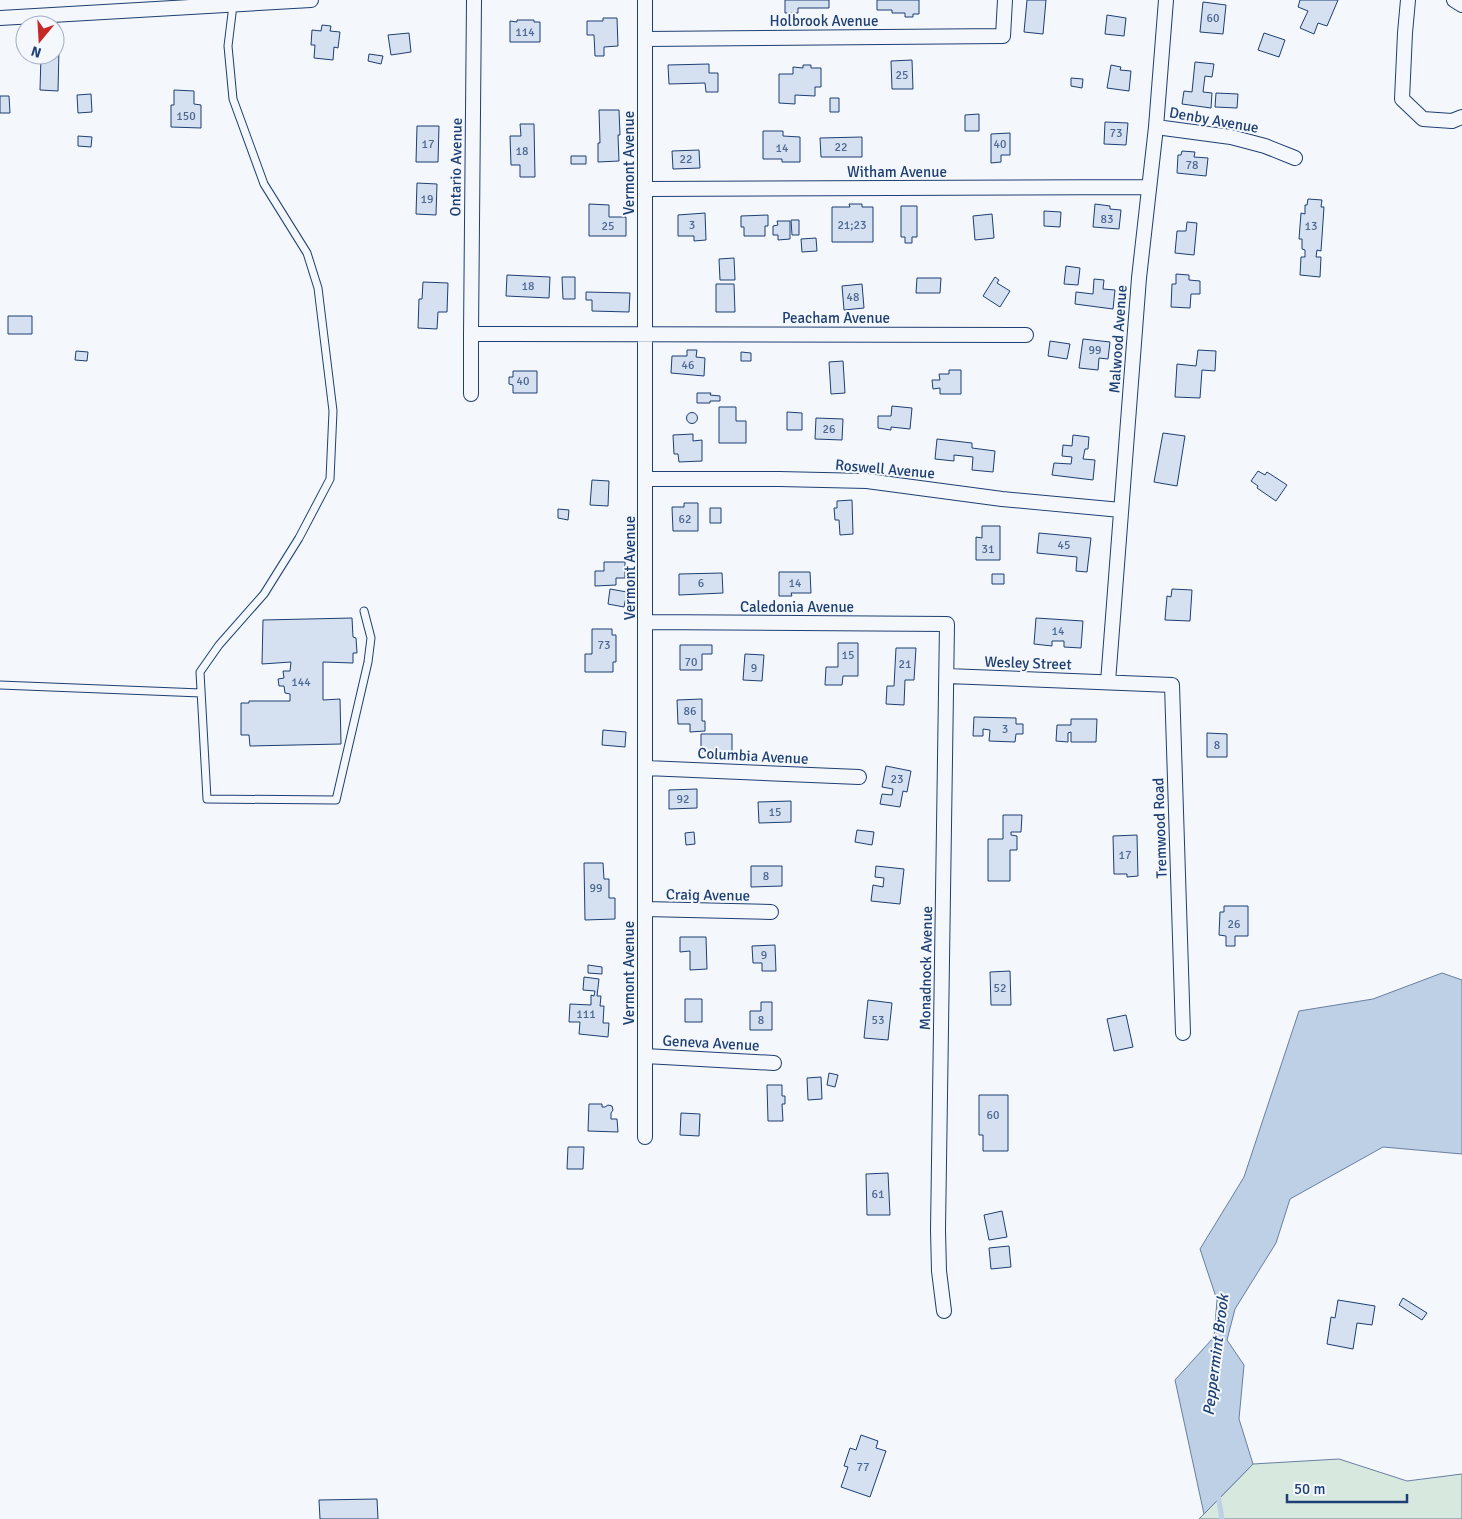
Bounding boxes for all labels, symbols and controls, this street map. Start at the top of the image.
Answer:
house number: 60 [1207,11,1219,26]
street label: Holbrook Avenue [770,12,878,30]
north arrow [15,15,65,65]
house number: 114 [515,25,535,40]
text: N [29,42,43,61]
house number: 25 [896,68,908,83]
street label: Denby Avenue [1168,103,1260,137]
house number: 150 [176,109,196,124]
street label: Vermont Avenue [620,111,638,215]
street label: Ontario Avenue [446,117,466,217]
house number: 73 [1110,126,1122,141]
house number: 17 [422,137,434,152]
house number: 40 [994,137,1006,152]
house number: 22 [835,140,847,155]
house number: 14 [776,141,789,156]
house number: 18 [516,144,528,159]
house number: 22 [680,152,692,167]
house number: 78 [1186,158,1198,173]
street label: Witham Avenue [847,163,947,181]
house number: 19 [421,192,433,207]
house number: 83 [1101,212,1113,227]
house number: 3 [689,218,695,233]
house number: 21;23 [837,218,867,233]
house number: 25 [602,219,614,234]
house number: 13 [1305,219,1317,234]
house number: 18 [522,279,534,294]
street label: Malwood Avenue [1105,284,1131,394]
house number: 48 [847,290,859,305]
street label: Peacham Avenue [782,309,890,327]
house number: 99 [1089,343,1101,358]
house number: 46 [682,358,694,373]
house number: 40 [517,374,529,389]
house number: 26 [823,422,835,437]
street label: Roswell Avenue [834,456,936,482]
house number: 62 [679,512,691,527]
street label: Vermont Avenue [621,516,639,620]
house number: 45 [1058,538,1070,553]
house number: 31 [982,542,994,557]
house number: 6 [698,576,704,591]
house number: 14 [789,576,802,591]
street label: Caledonia Avenue [740,598,854,616]
house number: 14 [1052,624,1065,639]
house number: 73 [598,638,610,653]
house number: 15 [842,648,854,663]
street label: Wesley Street [984,652,1072,674]
house number: 70 [685,655,697,670]
house number: 21 [899,657,911,672]
house number: 9 [751,661,757,676]
house number: 144 [291,675,311,690]
house number: 86 [684,704,696,719]
house number: 3 [1002,722,1008,737]
house number: 8 [1214,738,1220,753]
street label: Columbia Avenue [697,744,809,768]
house number: 23 [891,772,903,787]
street label: Tremwood Road [1149,777,1171,879]
house number: 92 [677,792,689,807]
house number: 15 [769,805,781,820]
house number: 17 [1119,848,1131,863]
house number: 8 [763,869,769,884]
house number: 99 [590,881,602,896]
street label: Craig Avenue [666,885,750,905]
street label: Monadnock Avenue [916,906,936,1030]
house number: 26 [1228,917,1240,932]
street label: Vermont Avenue [620,921,638,1025]
house number: 9 [761,948,767,963]
house number: 52 [994,981,1006,996]
house number: 111 [576,1007,596,1022]
house number: 8 [758,1013,764,1028]
house number: 53 [872,1013,884,1028]
street label: Geneva Avenue [662,1031,760,1055]
house number: 60 [987,1108,999,1123]
house number: 61 [872,1187,884,1202]
water label: Peppermint Brook [1199,1291,1234,1417]
house number: 77 [857,1460,869,1475]
scale bar [1287,1472,1407,1504]
text: 50 m [1294,1480,1325,1498]

